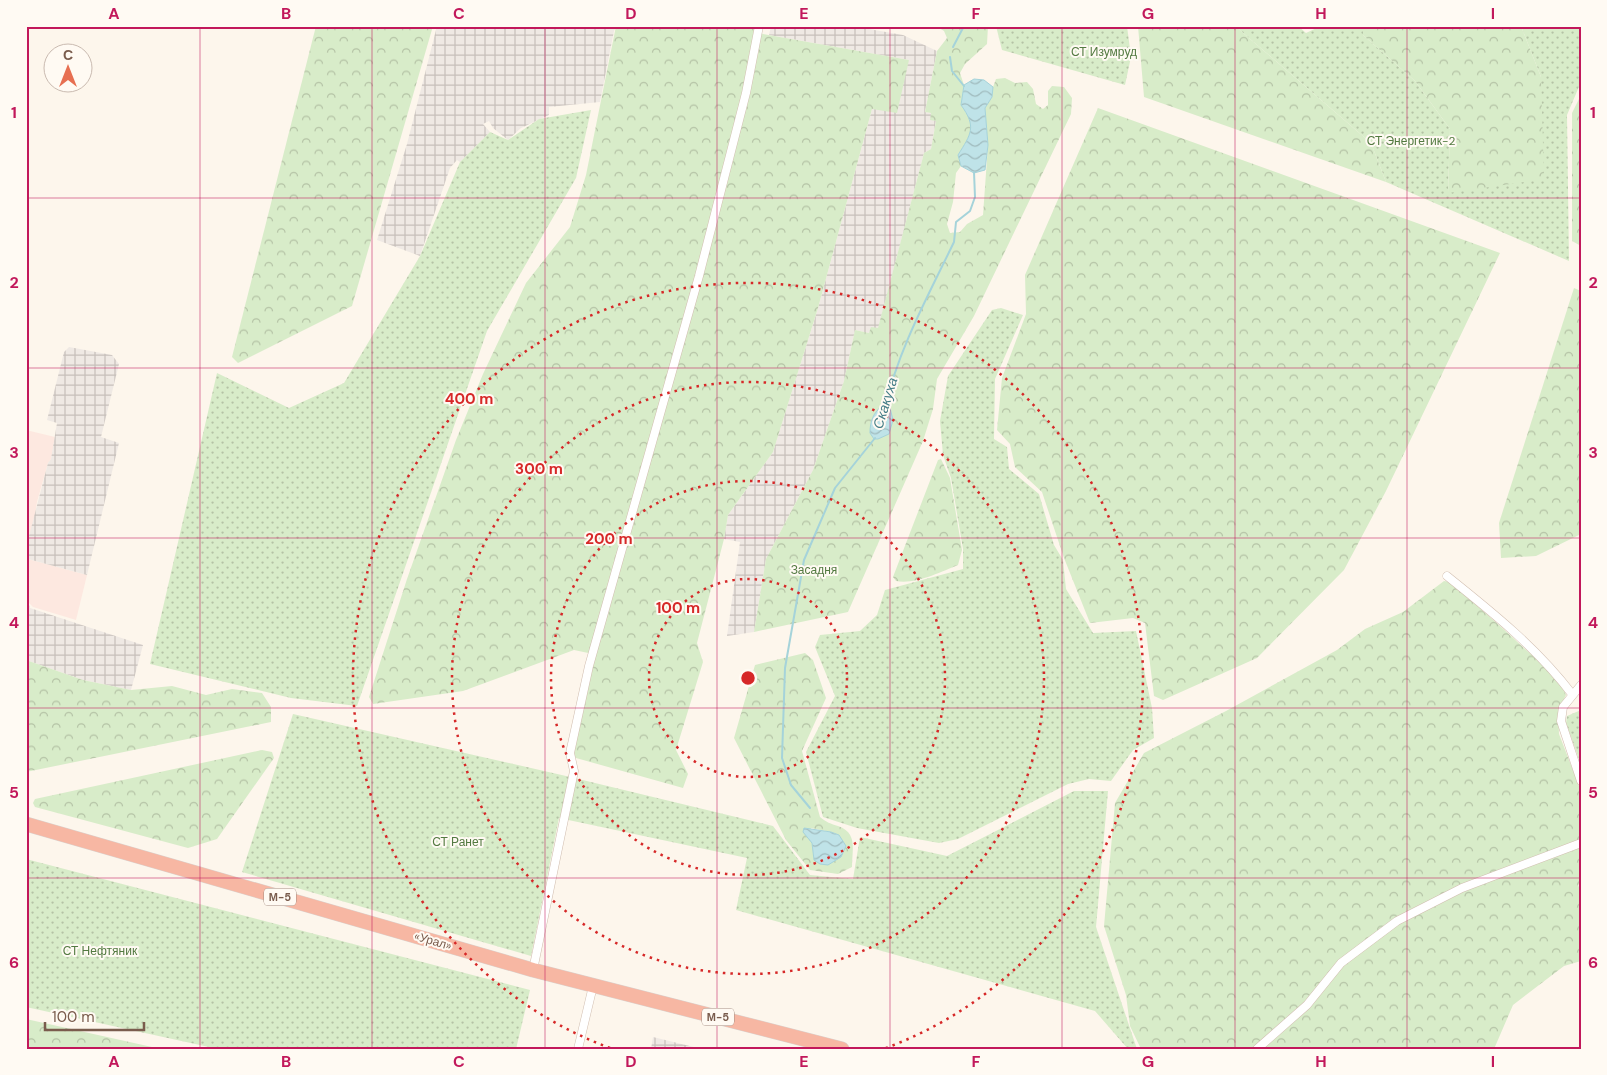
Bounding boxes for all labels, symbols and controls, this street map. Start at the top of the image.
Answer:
text: A [108,3,120,24]
text: B [281,3,291,24]
text: C [453,3,465,24]
text: D [625,3,637,24]
text: E [799,3,809,24]
text: F [972,3,981,24]
text: G [1142,3,1154,24]
text: H [1315,3,1327,24]
text: I [1491,3,1495,24]
north arrow [42,42,92,92]
park label: СТ Изумруд [1071,44,1137,60]
text: С [63,46,73,64]
text: 1 [11,102,17,123]
text: 1 [1590,102,1596,123]
park label: СТ Энергетик-2 [1367,133,1455,149]
text: 2 [9,272,19,293]
text: 2 [1588,272,1598,293]
water label: Скакуха [869,375,901,431]
text: 400 m [445,389,493,409]
text: 3 [9,442,19,463]
text: 3 [1588,442,1598,463]
text: 300 m [515,459,563,479]
text: 200 m [585,529,633,549]
park label: Засадня [791,562,837,578]
text: 100 m [656,598,700,618]
text: 4 [9,612,19,633]
text: 4 [1588,612,1598,633]
centre of rings [739,669,757,687]
text: 5 [9,782,19,803]
text: 5 [1588,782,1598,803]
park label: СТ Ранет [432,834,484,850]
road number: М-5 [264,889,296,906]
street label: «Урал» [412,928,454,954]
park label: СТ Нефтяник [63,943,138,959]
text: 6 [9,952,19,973]
text: 6 [1588,952,1598,973]
scale bar [45,1000,144,1032]
text: 100 m [52,1007,95,1027]
road number: М-5 [702,1009,734,1026]
text: A [108,1051,120,1072]
text: B [281,1051,291,1072]
text: C [453,1051,465,1072]
text: D [625,1051,637,1072]
text: E [799,1051,809,1072]
text: F [972,1051,981,1072]
text: G [1142,1051,1154,1072]
text: H [1315,1051,1327,1072]
text: I [1491,1051,1495,1072]

